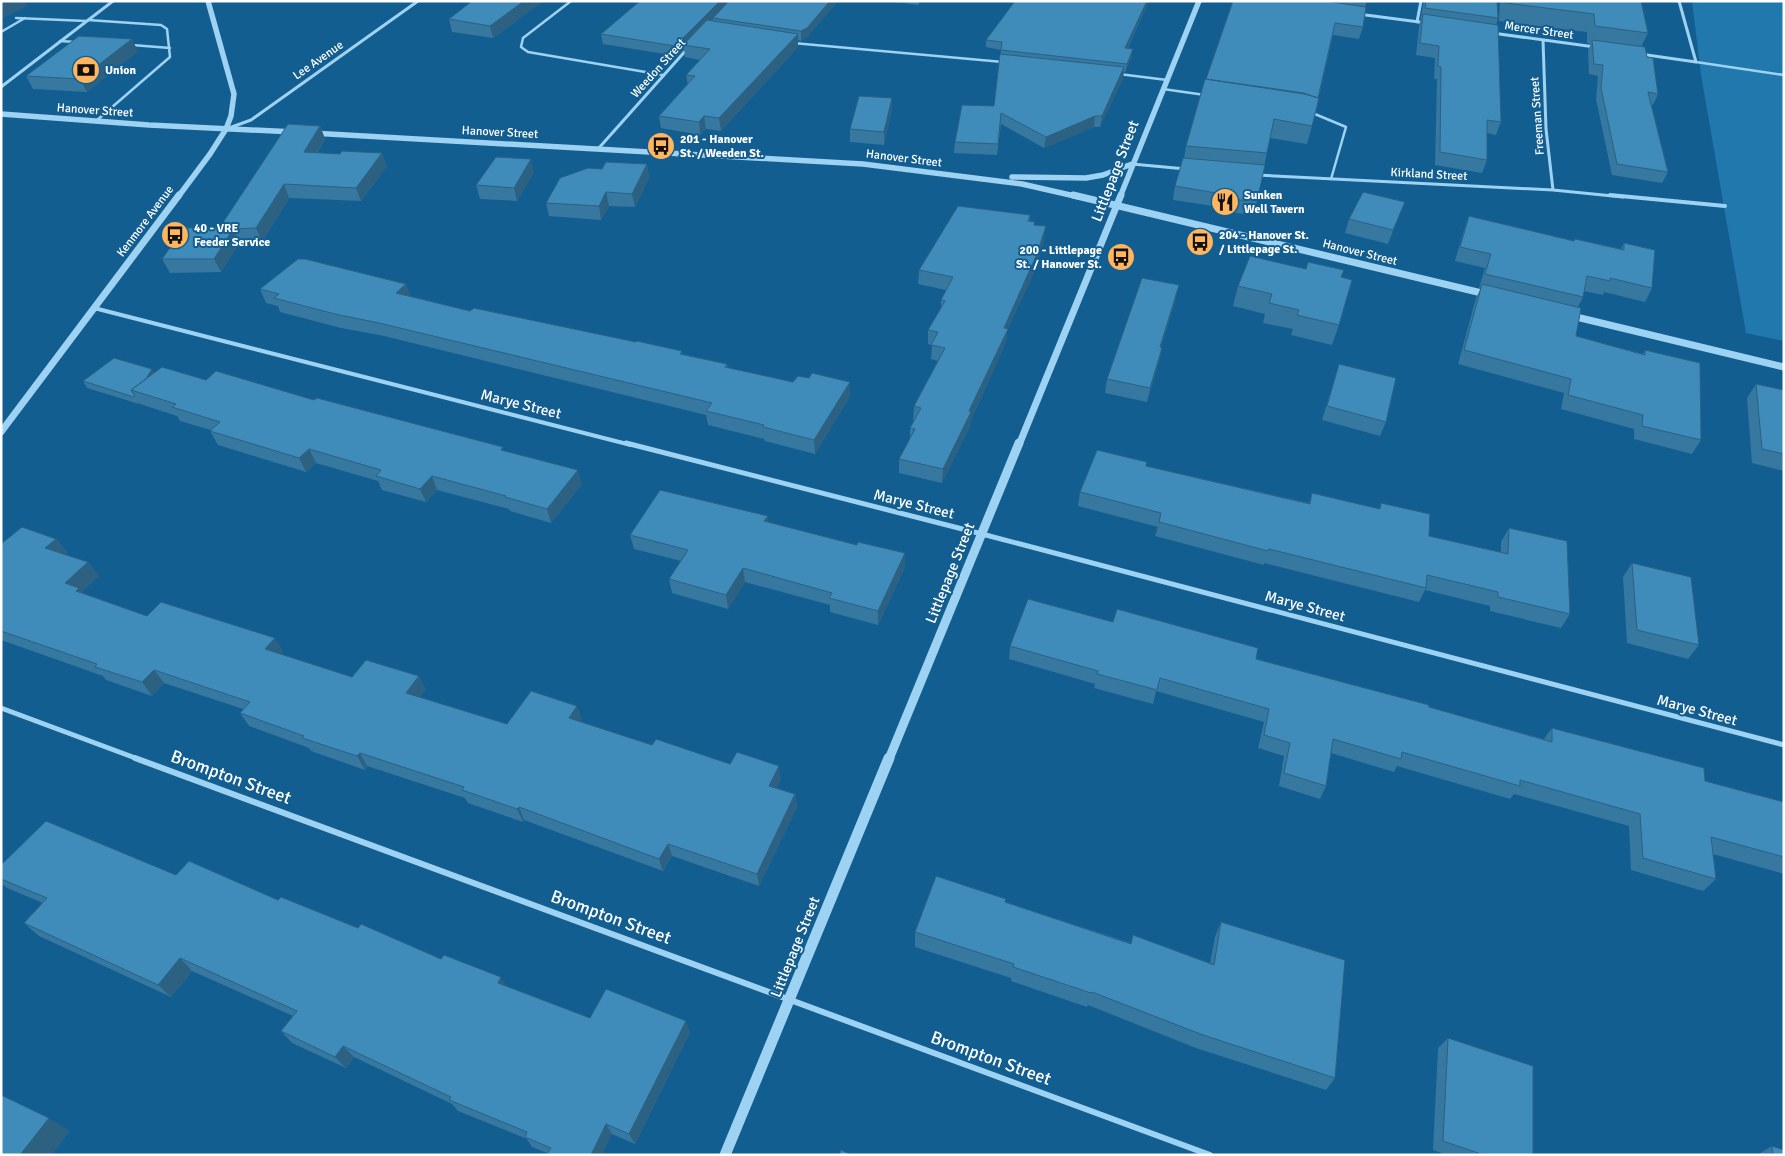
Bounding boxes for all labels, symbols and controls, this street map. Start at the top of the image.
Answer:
street label: Mercer Street [1503,18,1575,43]
street label: Weedon Street [628,36,689,101]
street label: Lee Avenue [290,38,346,83]
bank icon: Union [71,55,101,85]
place label: Union [105,63,136,78]
street label: Freeman Street [1527,76,1548,156]
street label: Hanover Street [56,100,134,121]
street label: Littlepage Street [1087,118,1143,224]
street label: Hanover Street [461,123,539,142]
bus stop icon: 201 - Hanover St. / Weeden St. [646,131,676,161]
place label: 201 - Hanover St. / Weeden St. [680,132,764,161]
street label: Hanover Street [865,146,943,171]
street label: Kirkland Street [1390,165,1468,184]
street label: Kenmore Avenue [114,183,177,260]
restaurant icon: Sunken Well Tavern [1210,187,1240,217]
place label: Sunken Well Tavern [1244,188,1305,217]
bus stop icon: 40 - VRE Feeder Service [160,220,190,250]
place label: 40 - VRE Feeder Service [194,221,270,250]
bus stop icon: 204 - Hanover St. / Littlepage St. [1185,227,1215,257]
place label: 204 - Hanover St. / Littlepage St. [1219,228,1309,257]
street label: Hanover Street [1321,236,1399,269]
bus stop icon: 200 - Littlepage St. / Hanover St. [1106,242,1136,272]
place label: 200 - Littlepage St. / Hanover St. [1016,243,1102,272]
street label: Marye Street [479,385,563,423]
street label: Marye Street [872,485,956,523]
street label: Littlepage Street [922,520,978,626]
street label: Marye Street [1263,587,1347,625]
street label: Marye Street [1655,691,1739,729]
street label: Brompton Street [168,745,294,809]
street label: Brompton Street [548,885,674,949]
street label: Littlepage Street [767,894,823,1000]
street label: Brompton Street [928,1026,1054,1090]

